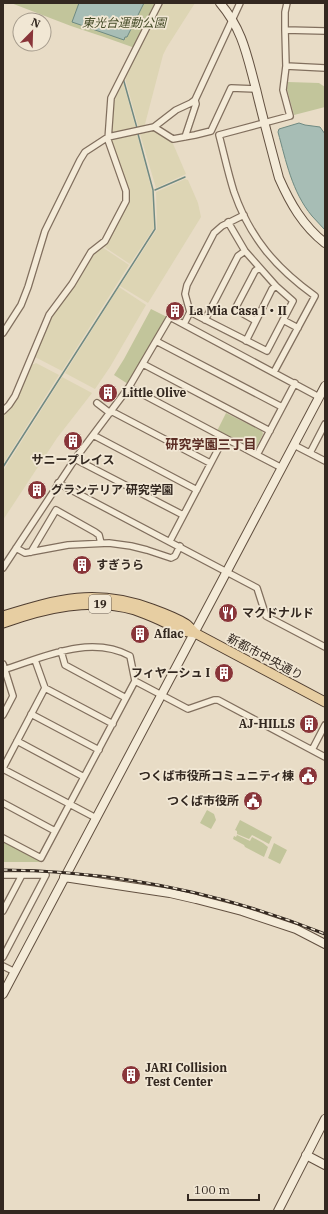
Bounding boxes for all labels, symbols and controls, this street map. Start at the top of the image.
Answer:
north arrow [12,12,52,52]
text: N [29,15,43,31]
park label: 東光台運動公園 [82,15,168,30]
building icon: La Mia Casa I・II [164,300,186,322]
place label: La Mia Casa I・II [189,303,287,318]
building icon: Little Olive [97,382,119,404]
place label: Little Olive [122,385,187,400]
building icon: サニープレイス [62,430,84,452]
district label: 研究学園三丁目 [165,436,257,453]
place label: サニープレイス [32,452,114,467]
building icon: グランテリア 研究学園 [26,479,48,501]
place label: グランテリア 研究学園 [51,482,174,497]
building icon: すぎうら [71,554,93,576]
place label: すぎうら [96,557,144,572]
road number: 19 [89,595,111,613]
restaurant icon: マクドナルド [217,602,239,624]
place label: マクドナルド [242,605,314,620]
building icon: Aflac [129,623,151,645]
place label: Aflac [154,626,184,641]
street label: 新都市中央通り [225,630,306,683]
building icon: フィヤーシュ I [213,662,235,684]
place label: フィヤーシュ I [131,665,210,680]
building icon: AJ-HILLS [298,713,320,735]
place label: AJ-HILLS [239,716,295,731]
public building icon: つくば市役所コミュニティ棟 [297,765,319,787]
place label: つくば市役所コミュニティ棟 [139,768,294,783]
public building icon: つくば市役所 [242,790,264,812]
place label: つくば市役所 [167,793,239,808]
place label: JARI Collision Test Center [145,1060,227,1089]
building icon: JARI Collision Test Center [120,1064,142,1086]
scale bar [188,1176,259,1202]
text: 100 m [194,1182,230,1197]

